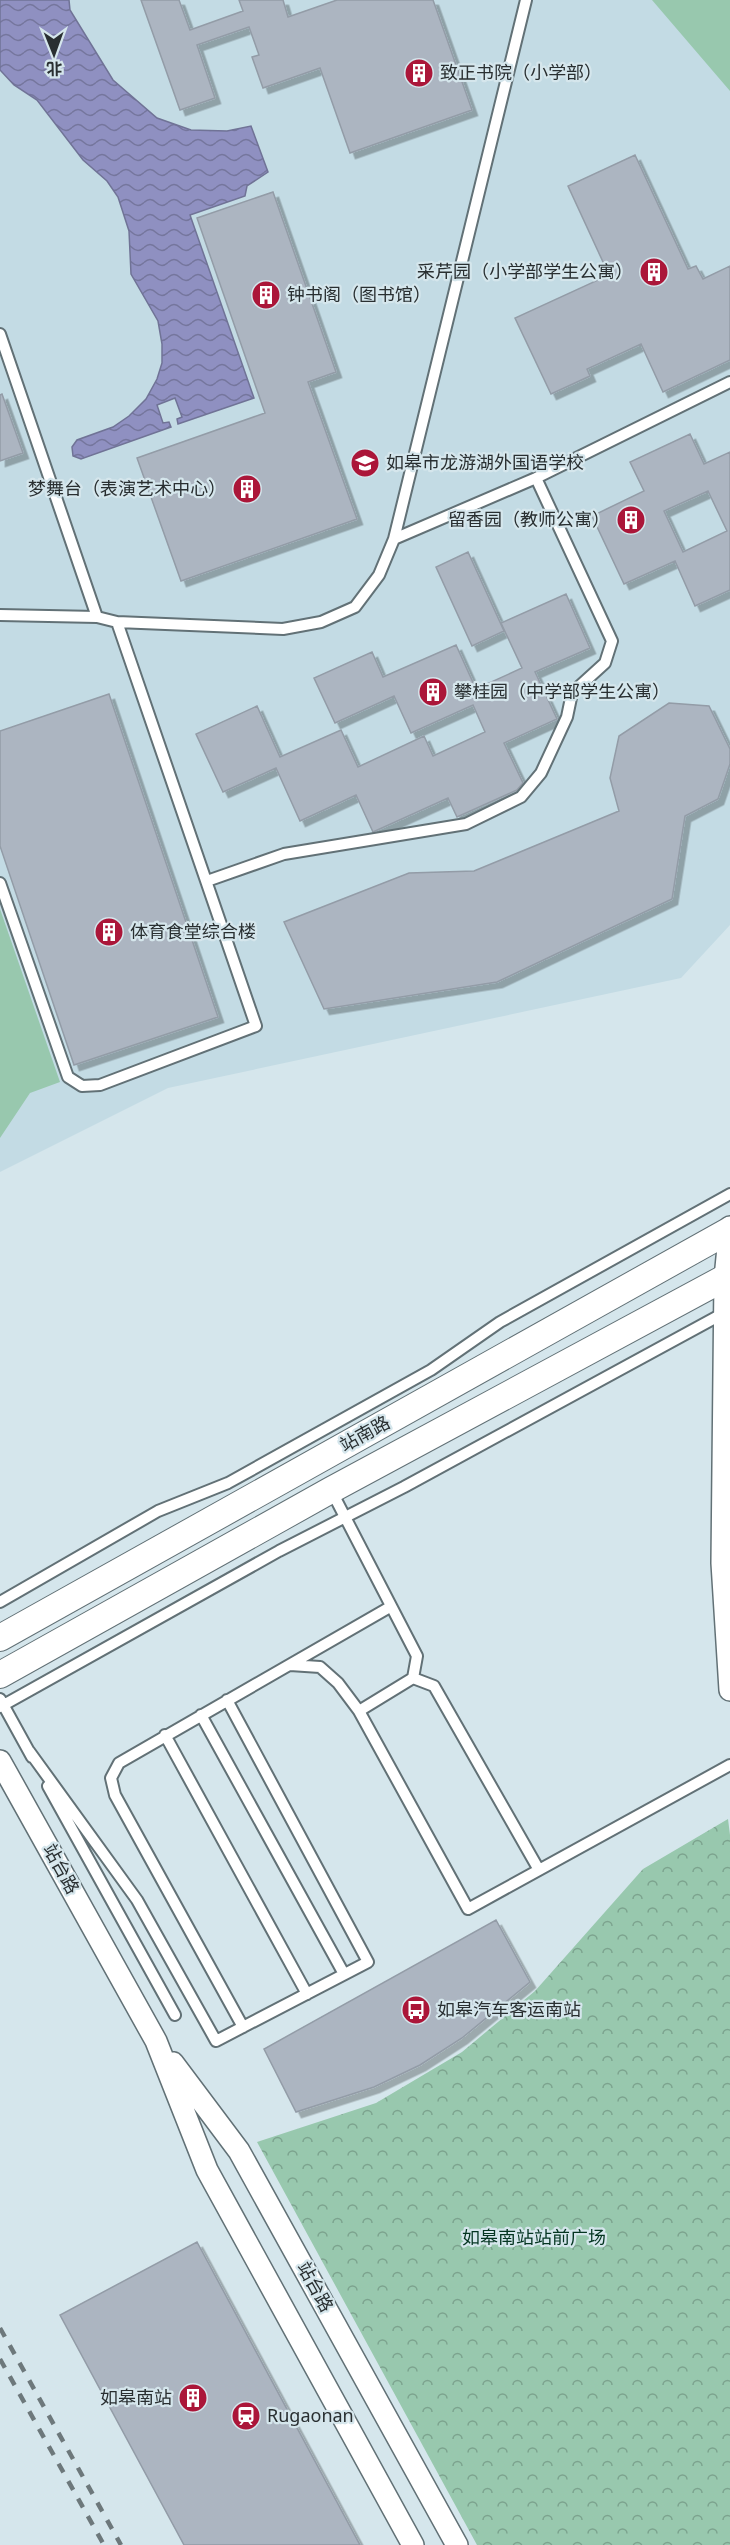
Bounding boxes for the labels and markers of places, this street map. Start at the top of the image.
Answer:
building icon: 致正书院（小学部） [403,57,435,89]
place label: 致正书院（小学部） [440,60,602,84]
building icon: 采芹园（小学部学生公寓） [638,256,670,288]
place label: 采芹园（小学部学生公寓） [417,259,633,283]
building icon: 钟书阁（图书馆） [250,279,282,311]
place label: 钟书阁（图书馆） [287,282,431,306]
school or university icon: 如皋市龙游湖外国语学校 [349,447,381,479]
place label: 如皋市龙游湖外国语学校 [386,450,584,474]
building icon: 梦舞台（表演艺术中心） [231,473,263,505]
place label: 梦舞台（表演艺术中心） [28,476,226,500]
building icon: 留香园（教师公寓） [615,504,647,536]
place label: 留香园（教师公寓） [448,507,610,531]
building icon: 攀桂园（中学部学生公寓） [417,676,449,708]
place label: 攀桂园（中学部学生公寓） [454,679,670,703]
building icon: 体育食堂综合楼 [93,916,125,948]
place label: 体育食堂综合楼 [130,919,256,943]
bus stop icon: 如皋汽车客运南站 [400,1994,432,2026]
place label: 如皋汽车客运南站 [437,1997,581,2021]
building icon: 如皋南站 [177,2382,209,2414]
place label: 如皋南站 [100,2385,172,2409]
station icon: Rugaonan [230,2400,262,2432]
place label: Rugaonan [267,2403,354,2427]

